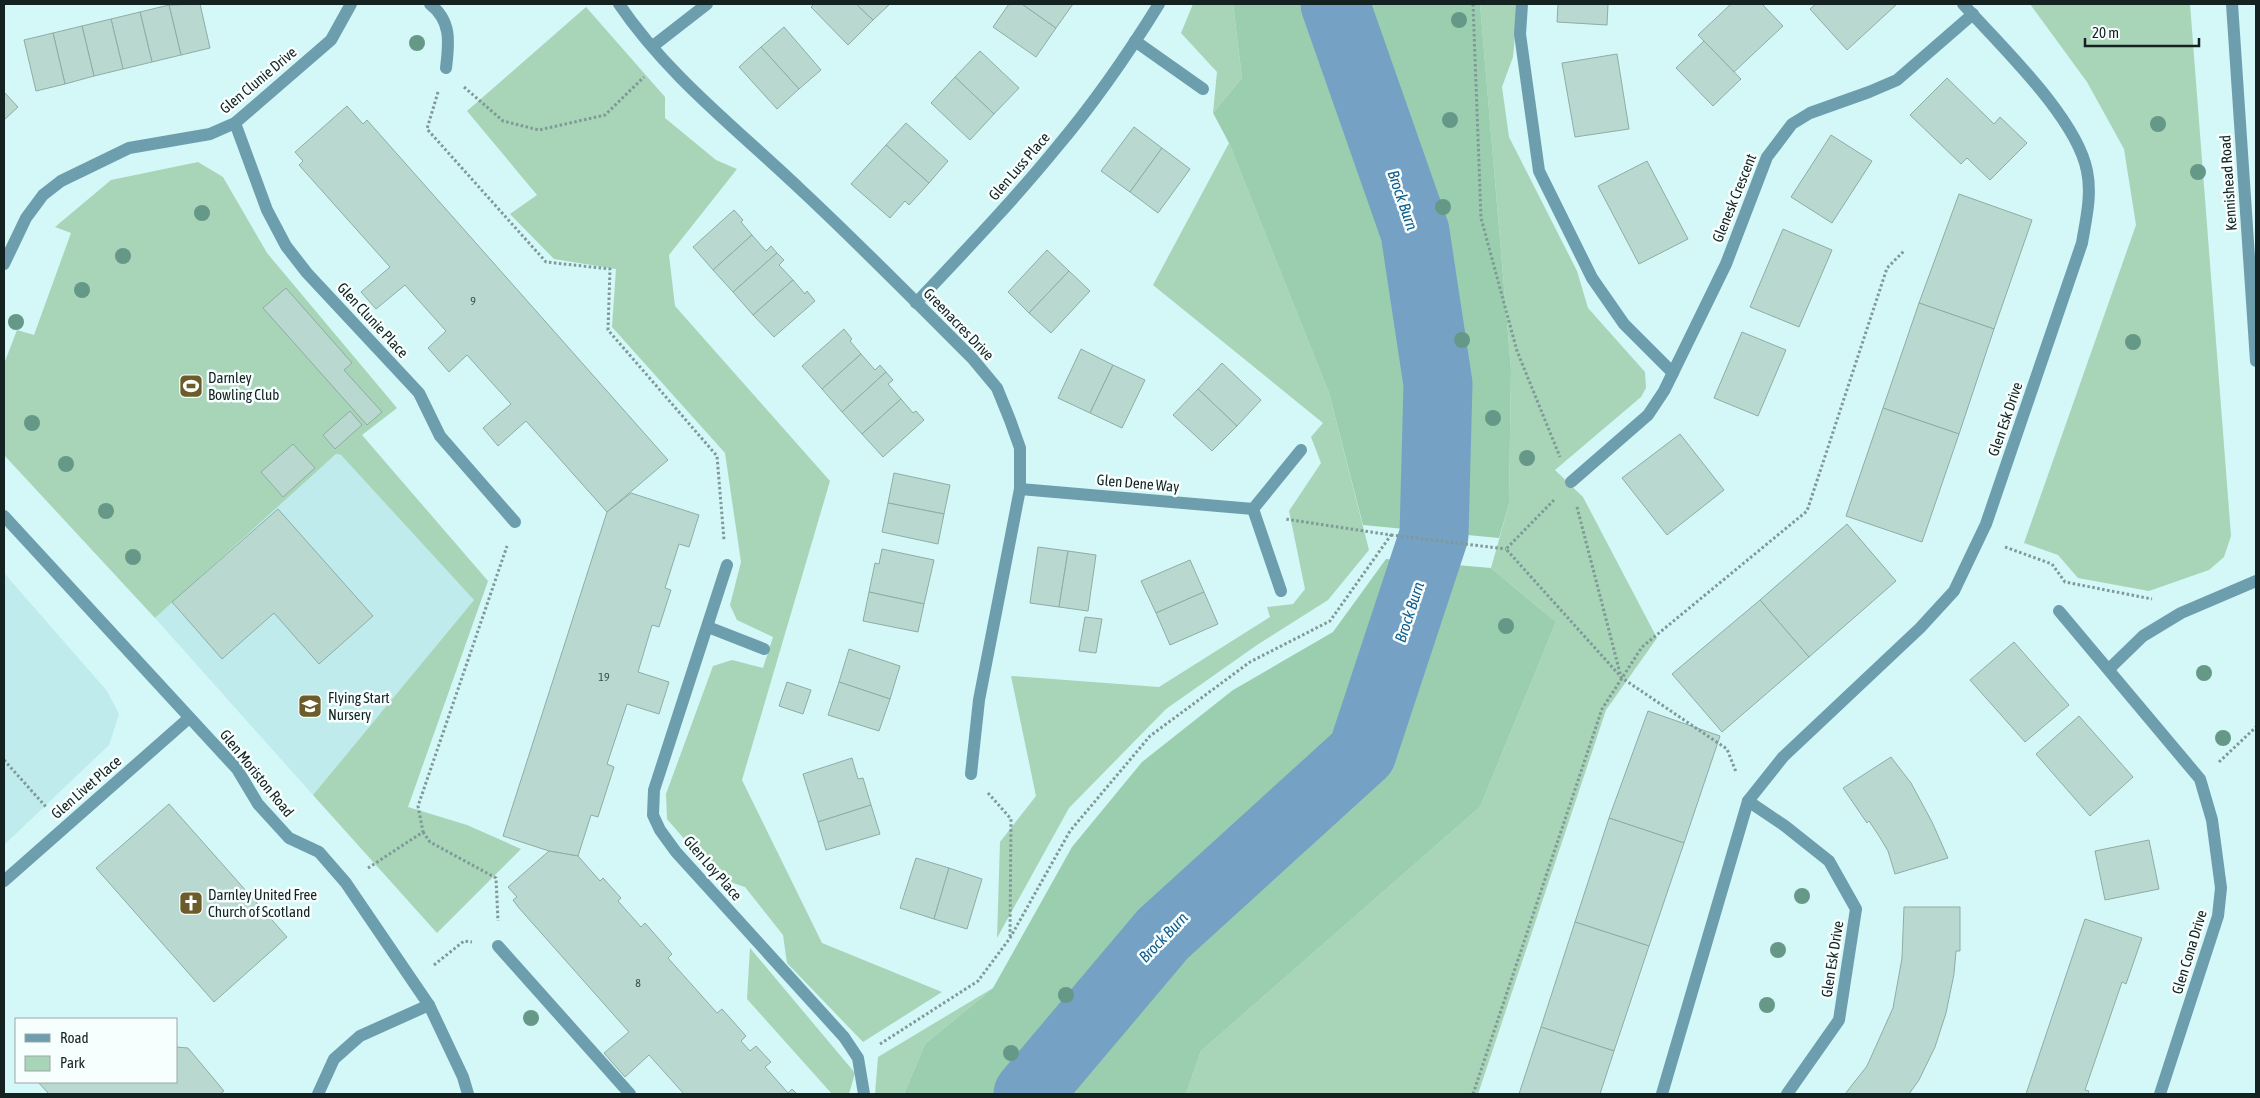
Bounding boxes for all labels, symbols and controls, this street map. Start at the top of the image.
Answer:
scale bar [2085,15,2199,47]
text: 20 m [2092,24,2119,41]
street label: Glen Clunie Drive [216,43,300,117]
street label: Glen Luss Place [985,128,1053,203]
street label: Kennishead Road [2216,135,2240,231]
street label: Glenesk Crescent [1709,151,1759,245]
water label: Brock Burn [1384,168,1422,233]
street label: Glen Clunie Place [334,279,412,361]
street label: Greenacres Drive [920,284,998,364]
house number: 9 [470,294,476,308]
place label: Darnley Bowling Club [208,369,279,403]
sports icon: Darnley Bowling Club [178,373,204,399]
street label: Glen Esk Drive [1984,379,2026,458]
street label: Glen Dene Way [1096,471,1180,495]
water label: Brock Burn [1391,579,1427,644]
house number: 19 [598,670,610,684]
place label: Flying Start Nursery [328,689,389,723]
school or university icon: Flying Start Nursery [297,693,323,719]
street label: Glen Moriston Road [217,726,297,820]
street label: Glen Livet Place [48,752,125,822]
street label: Glen Loy Place [681,832,746,904]
place label: Darnley United Free Church of Scotland [208,886,317,920]
church icon: Darnley United Free Church of Scotland [178,890,204,916]
water label: Brock Burn [1135,908,1191,966]
street label: Glen Cona Drive [2168,908,2210,996]
street label: Glen Esk Drive [1818,919,1846,999]
house number: 8 [635,976,641,990]
legend [15,1018,178,1083]
text: Road [60,1029,89,1046]
text: Park [60,1054,85,1071]

